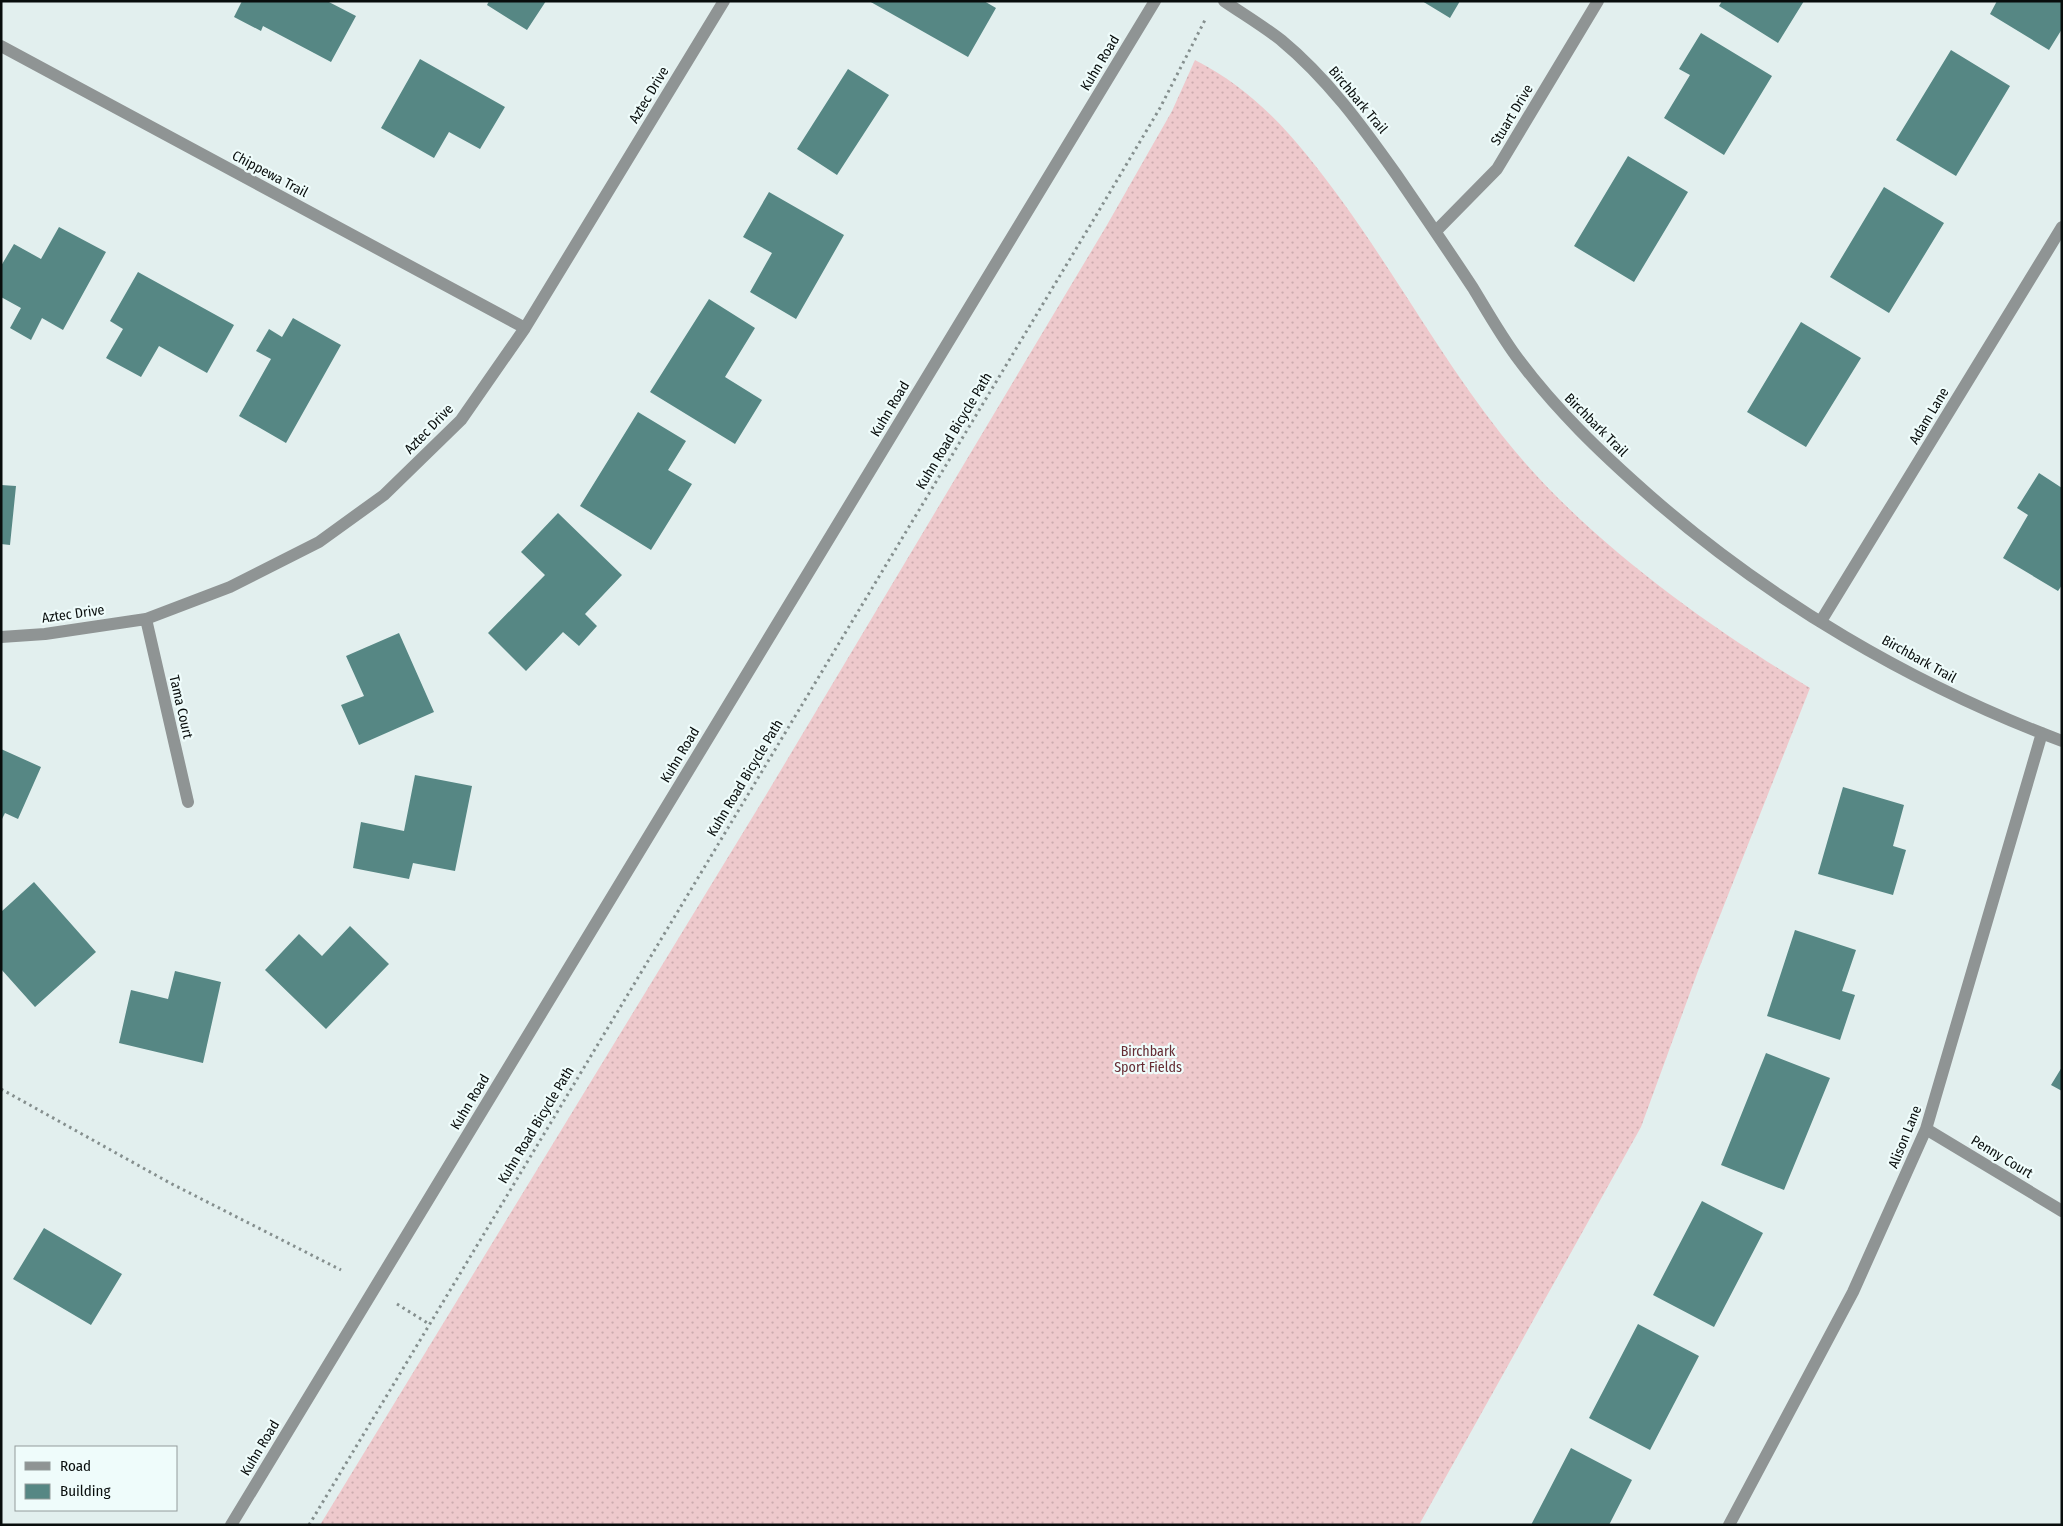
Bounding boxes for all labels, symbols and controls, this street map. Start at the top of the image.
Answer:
street label: Kuhn Road [1077,32,1123,94]
street label: Birchbark Trail [1325,63,1391,137]
street label: Aztec Drive [625,64,673,126]
street label: Stuart Drive [1487,81,1537,149]
street label: Chippewa Trail [229,147,311,201]
street label: Kuhn Road Bicycle Path [912,369,996,493]
street label: Kuhn Road [867,378,913,440]
street label: Adam Lane [1905,385,1953,447]
street label: Birchbark Trail [1561,390,1631,460]
street label: Aztec Drive [401,400,457,458]
street label: Aztec Drive [41,601,106,627]
street label: Birchbark Trail [1879,632,1959,687]
street label: Tama Court [165,674,197,741]
street label: Kuhn Road Bicycle Path [703,716,787,840]
street label: Kuhn Road [657,724,703,786]
park label: Birchbark Sport Fields [1114,1043,1182,1076]
street label: Kuhn Road Bicycle Path [494,1063,578,1187]
street label: Kuhn Road [447,1071,493,1133]
street label: Alison Lane [1885,1103,1925,1171]
street label: Penny Court [1968,1132,2036,1182]
street label: Kuhn Road [237,1417,283,1479]
legend [15,1446,178,1511]
text: Road [60,1457,91,1475]
text: Building [60,1482,111,1500]

